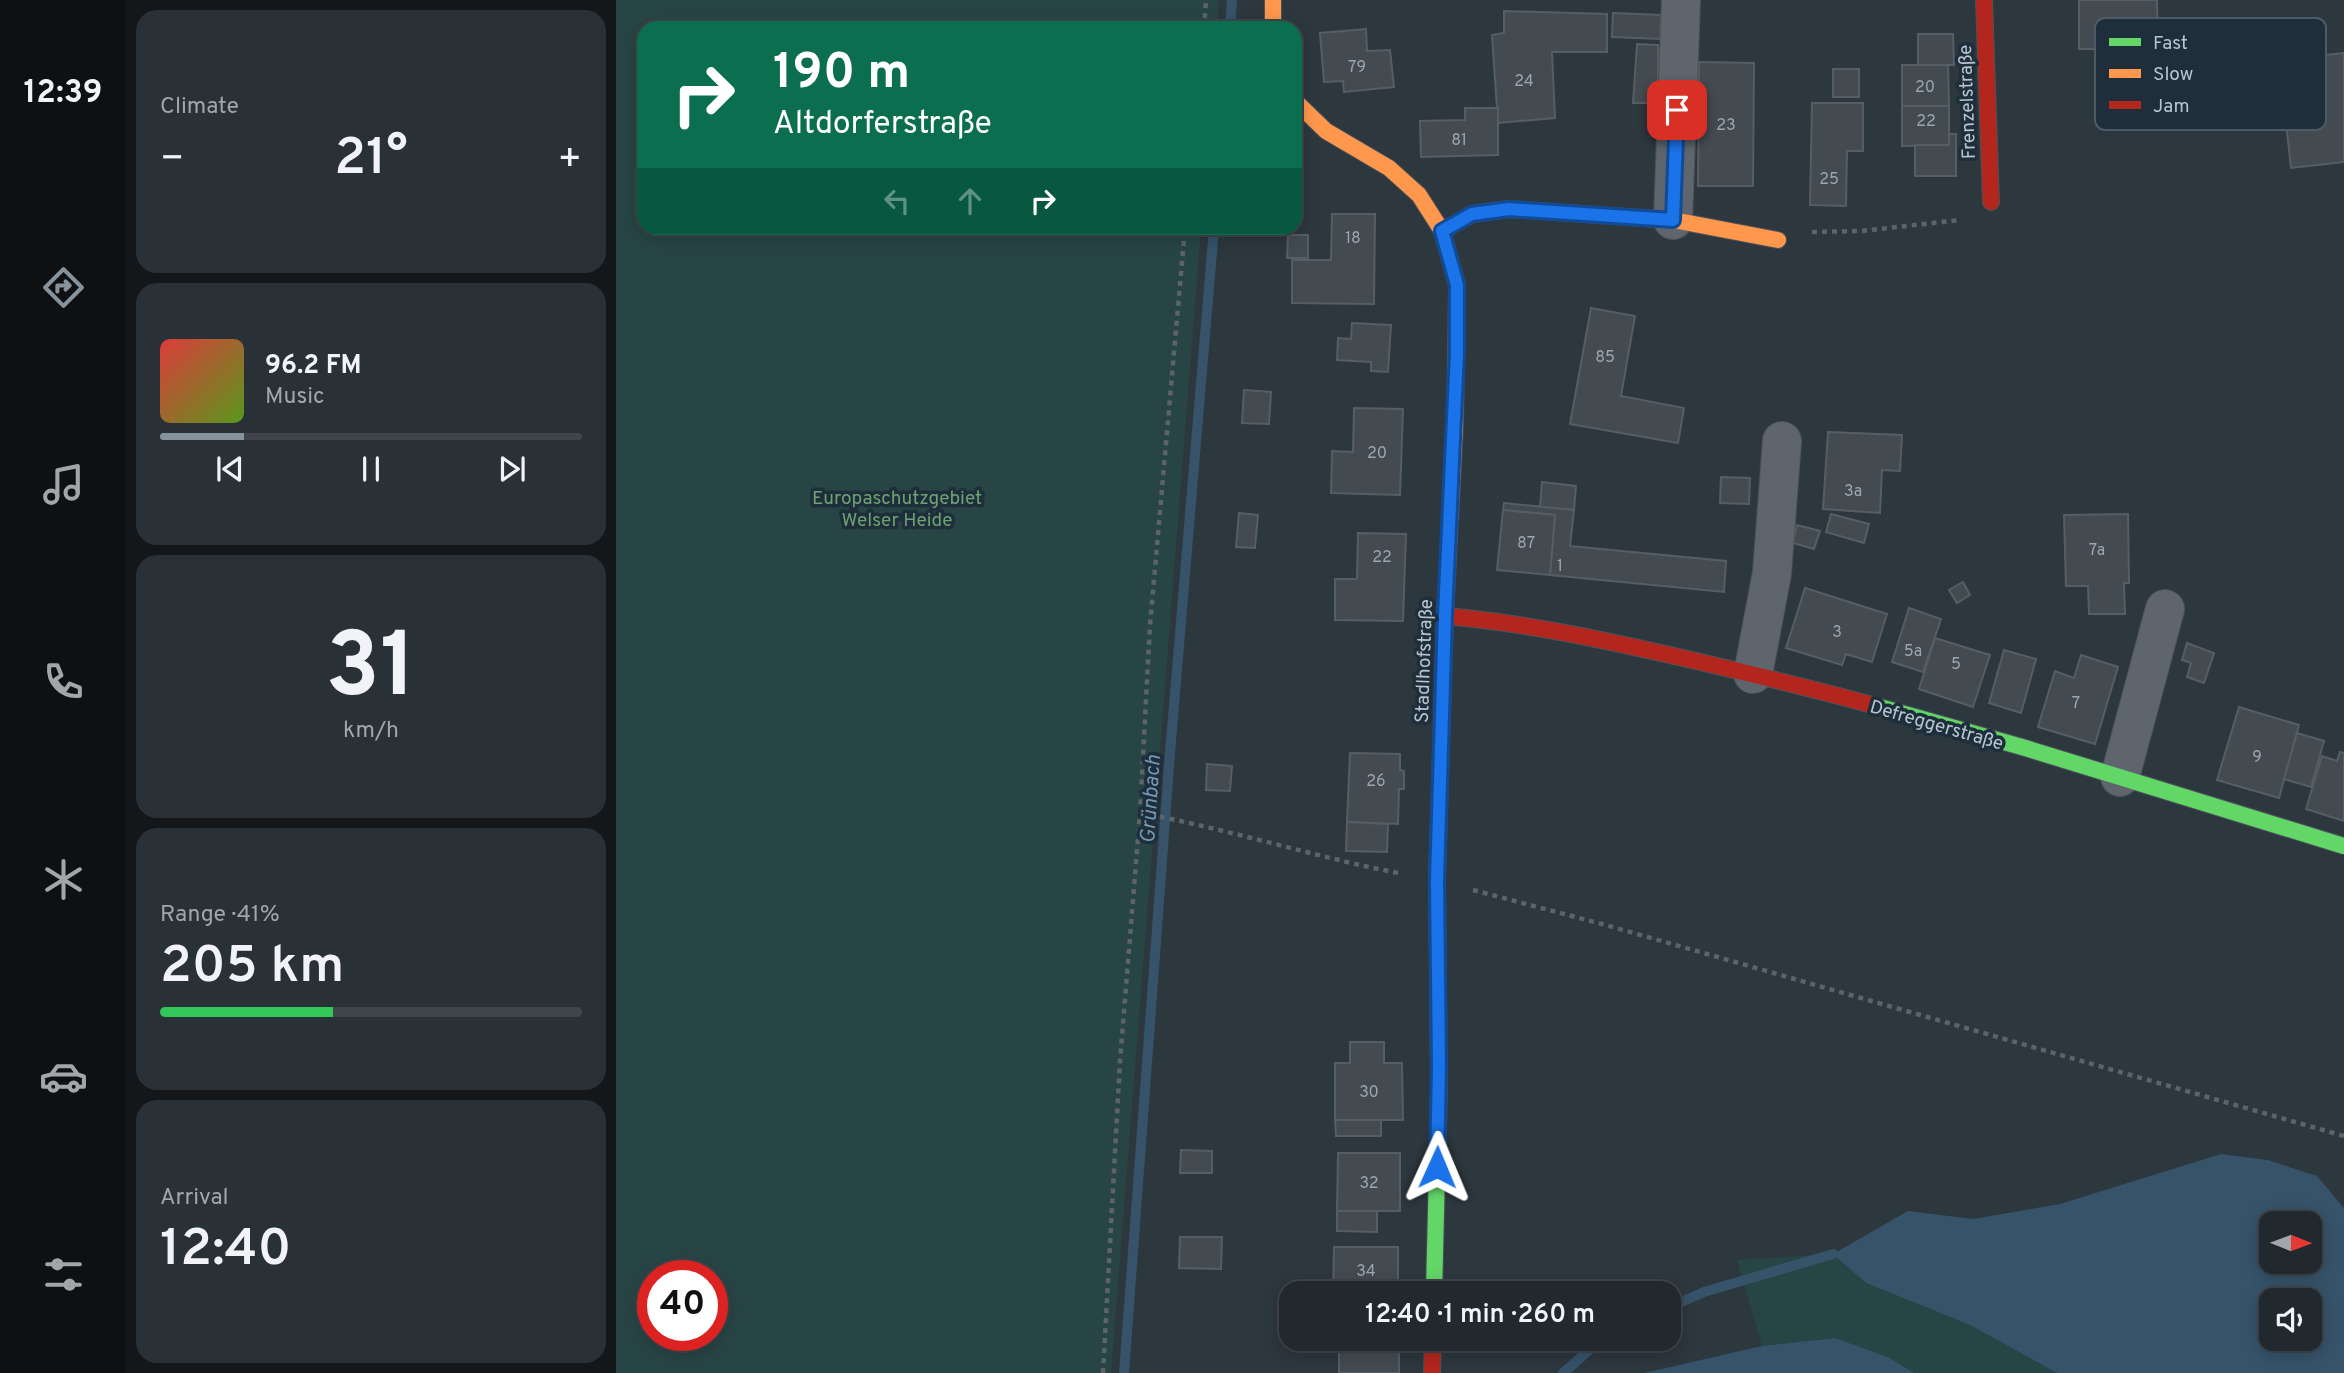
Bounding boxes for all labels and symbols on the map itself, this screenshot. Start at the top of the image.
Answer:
legend [2095,18,2326,130]
text: Fast [2153,32,2188,56]
street label: Frenzelstraße [1954,44,1982,160]
house number: 79 [1348,58,1366,78]
text: Slow [2153,63,2193,87]
house number: 24 [1514,72,1534,92]
house number: 20 [1915,78,1935,98]
pin [1647,80,1707,140]
text: Jam [2153,95,2190,119]
house number: 22 [1916,112,1936,132]
house number: 23 [1716,116,1736,136]
house number: 81 [1451,131,1467,151]
house number: 25 [1819,170,1839,190]
house number: 18 [1345,229,1361,249]
house number: 85 [1595,348,1615,368]
house number: 20 [1367,444,1387,464]
house number: 3a [1844,482,1862,502]
park label: Europaschutzgebiet Welser Heide [812,487,982,533]
house number: 87 [1517,534,1535,554]
house number: 7a [2089,541,2105,561]
house number: 22 [1372,548,1392,568]
house number: 1 [1557,557,1563,577]
street label: Stadlhofstraße [1411,599,1439,724]
house number: 3 [1832,623,1842,643]
house number: 5a [1904,642,1922,662]
house number: 5 [1951,655,1961,675]
house number: 7 [2072,694,2080,714]
street label: Defreggerstraße [1867,695,2006,756]
house number: 9 [2252,748,2262,768]
water label: Grünbach [1135,753,1168,844]
house number: 26 [1366,772,1386,792]
house number: 30 [1359,1083,1379,1103]
position arrow [1400,1130,1474,1204]
house number: 32 [1359,1174,1379,1194]
north arrow [2259,1211,2322,1274]
speed limit sign: 40 [637,1260,728,1351]
house number: 34 [1356,1262,1376,1282]

